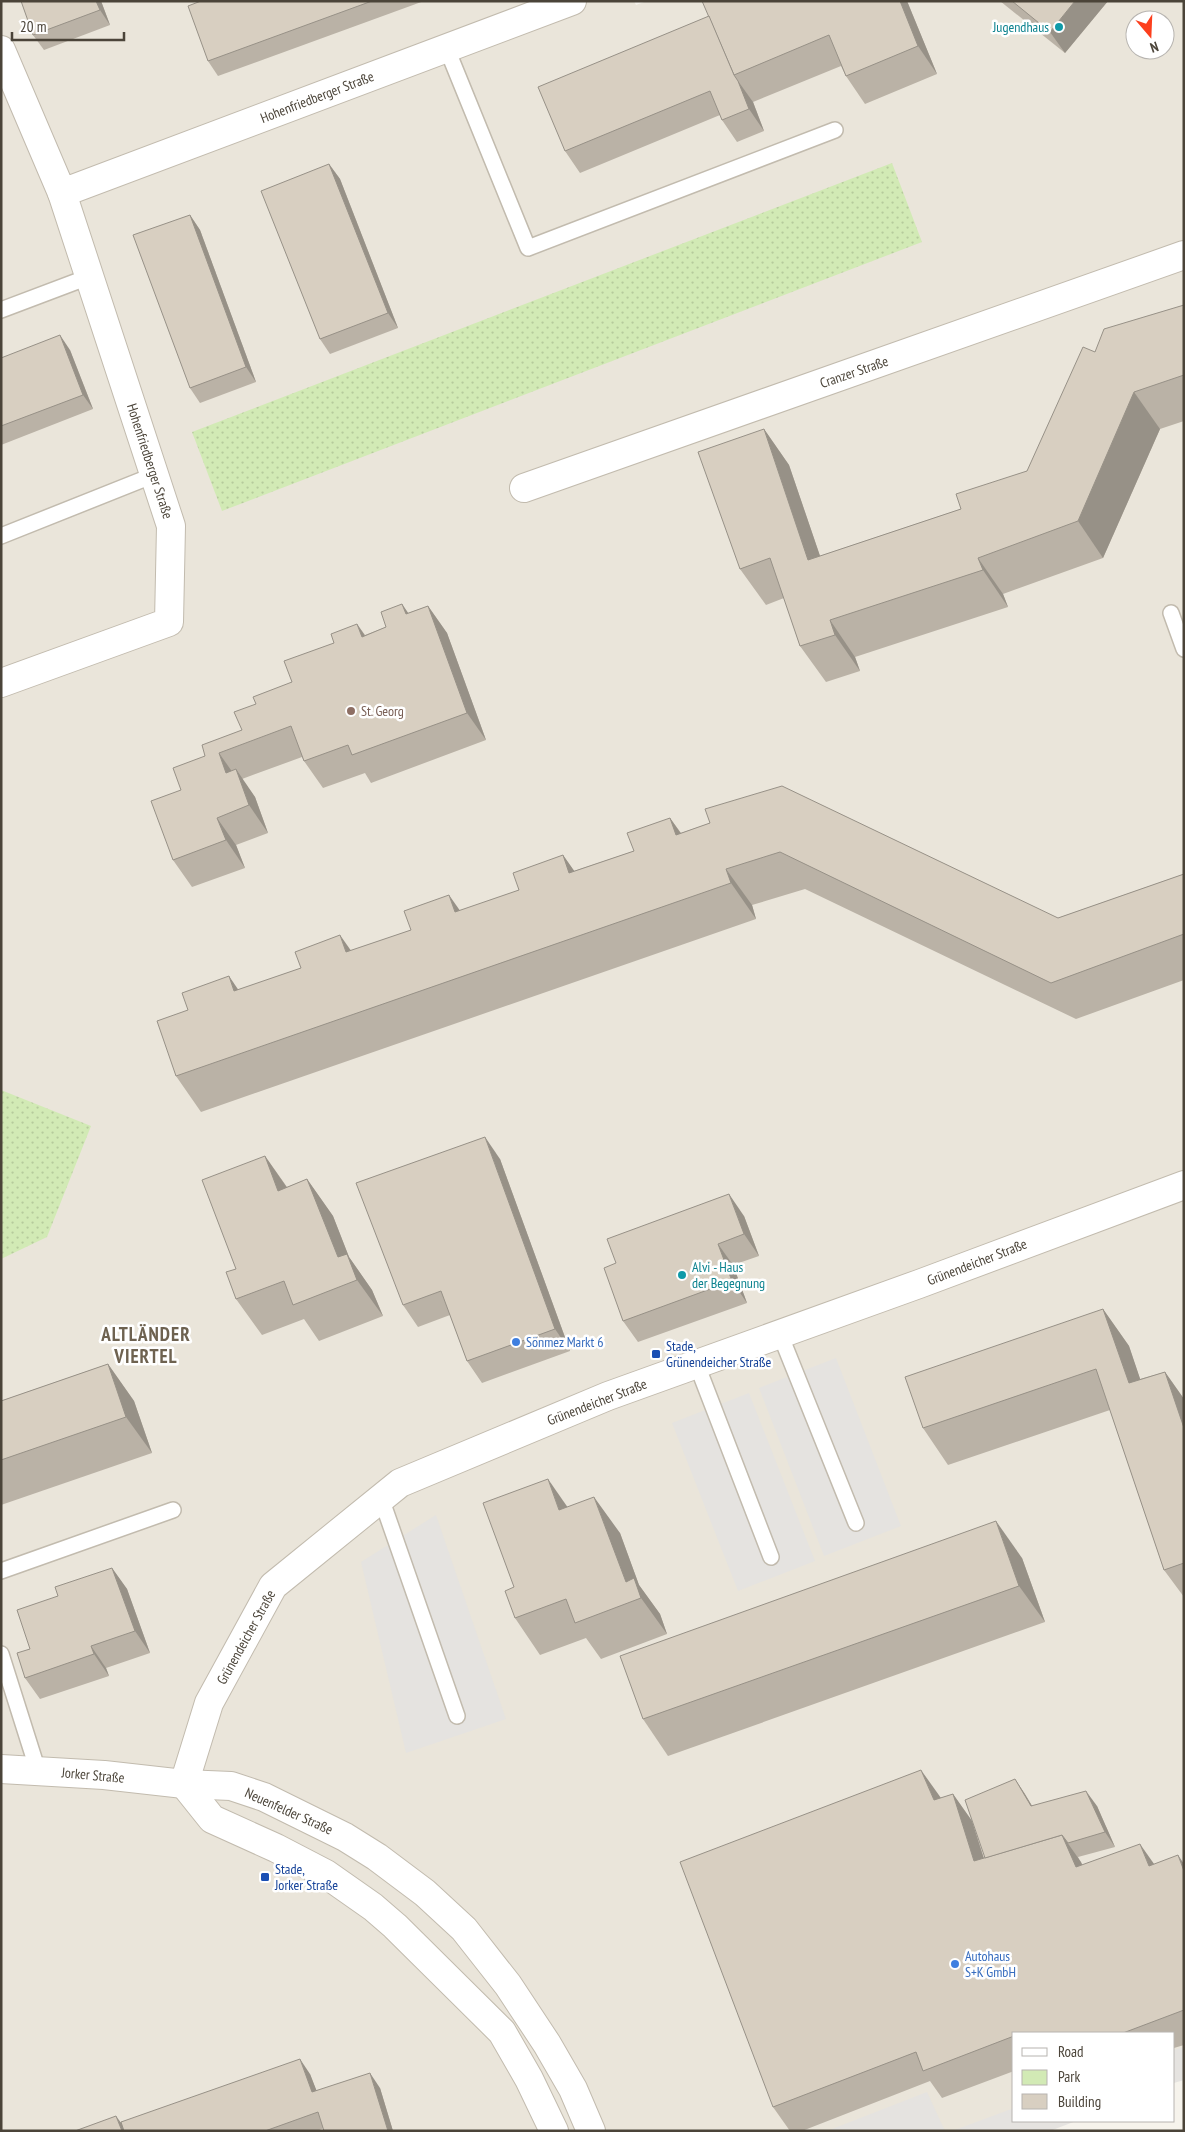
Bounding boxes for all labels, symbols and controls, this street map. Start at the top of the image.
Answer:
scale bar [12,10,125,42]
north arrow [1125,10,1175,60]
text: 20 m [20,17,46,36]
place label: Jugendhaus [992,18,1049,36]
marker: Jugendhaus [1053,21,1065,33]
text: N [1148,38,1161,57]
street label: Hohenfriedberger Straße [258,67,377,127]
street label: Cranzer Straße [817,352,891,392]
street label: Hohenfriedberger Straße [123,401,177,521]
place label: St. Georg [361,702,404,720]
marker: St. Georg [345,705,357,717]
street label: Grünendeicher Straße [925,1235,1030,1289]
place label: Alvi - Haus der Begegnung [692,1258,765,1292]
marker: Alvi - Haus der Begegnung [676,1269,688,1281]
district label: ALTLÄNDER VIERTEL [100,1322,191,1368]
place label: Sönmez Markt 6 [526,1333,604,1351]
marker: Sönmez Markt 6 [510,1336,522,1348]
place label: Stade, Grünendeicher Straße [666,1337,772,1371]
marker: Stade, Grünendeicher Straße [650,1348,662,1360]
street label: Grünendeicher Straße [545,1375,650,1429]
street label: Grünendeicher Straße [213,1586,280,1687]
street label: Jorker Straße [60,1763,125,1787]
street label: Neuenfelder Straße [242,1784,336,1839]
place label: Stade, Jorker Straße [274,1860,338,1894]
marker: Stade, Jorker Straße [259,1871,271,1883]
place label: Autohaus S+K GmbH [965,1947,1016,1981]
marker: Autohaus S+K GmbH [949,1958,961,1970]
legend [1012,2032,1175,2122]
text: Road [1058,2042,1084,2061]
text: Park [1058,2067,1080,2086]
text: Building [1058,2092,1101,2111]

